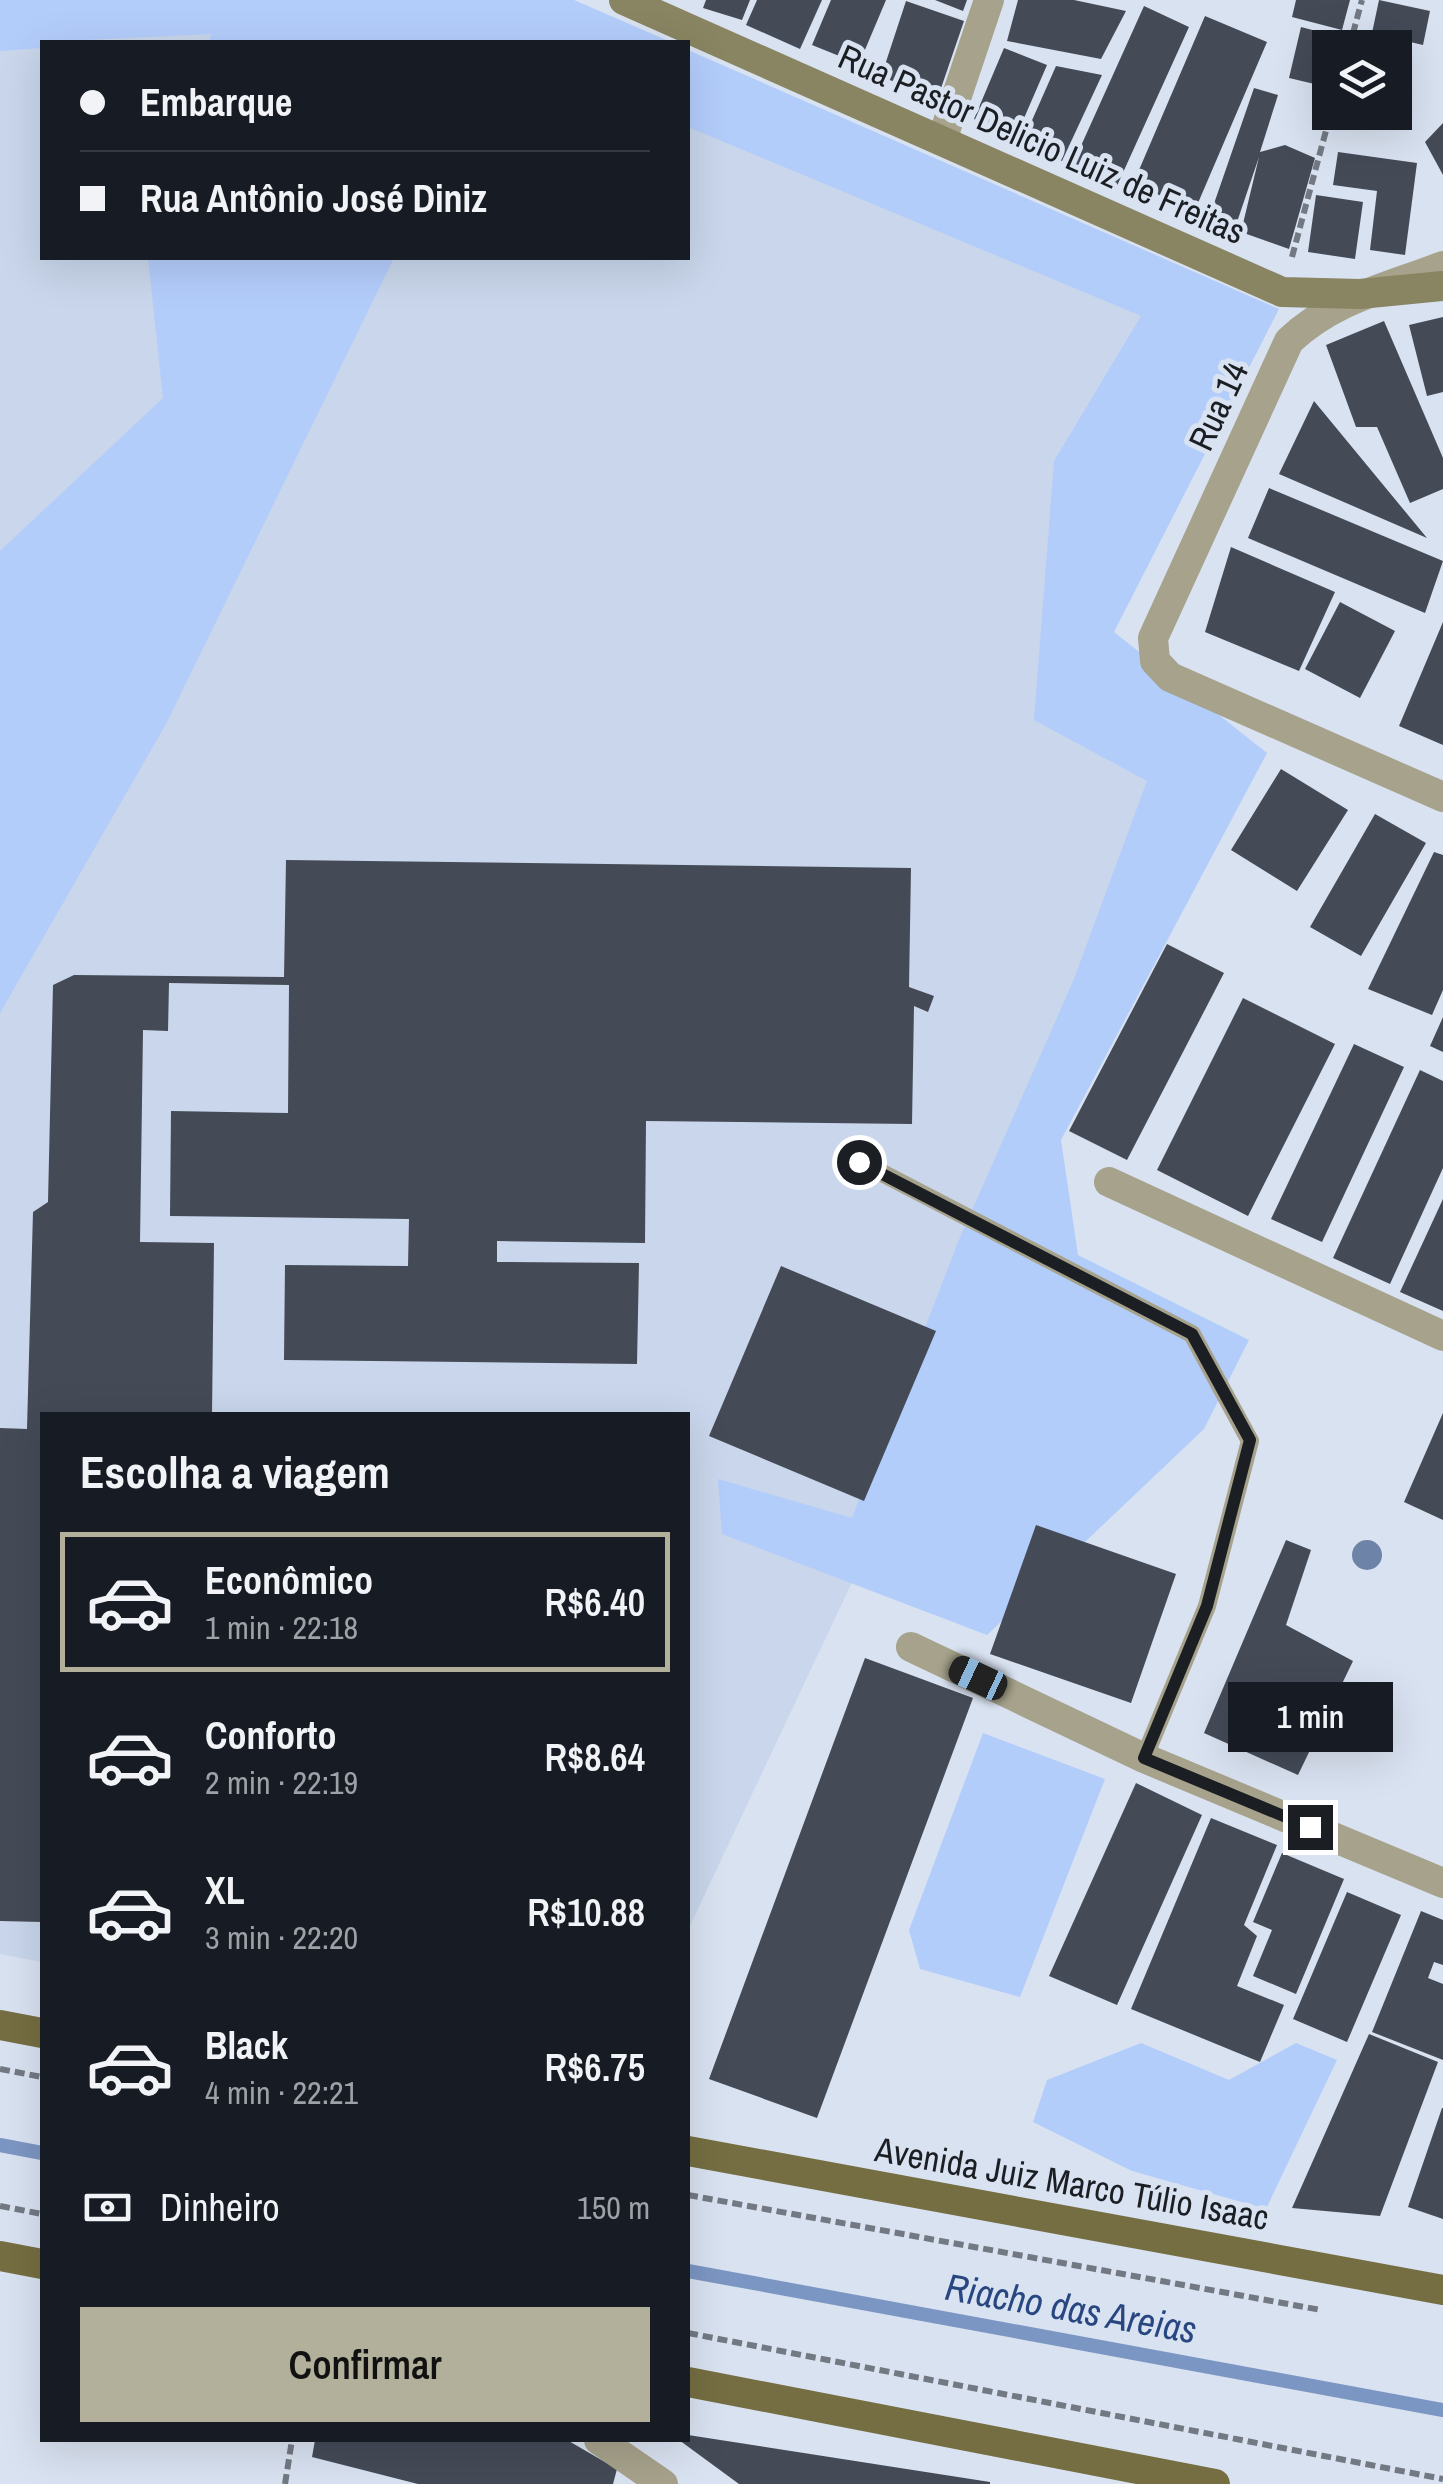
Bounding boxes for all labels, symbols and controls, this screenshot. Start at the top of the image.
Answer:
map controls [1312,30,1412,130]
button: layers [1312,30,1412,130]
street label: Rua Pastor Delicio Luiz de Freitas [831,33,1253,255]
text: Embarque [140,77,292,128]
text: Rua Antônio José Diniz [140,173,487,224]
street label: Rua 14 [1177,354,1259,458]
route start [837,1140,882,1185]
text: Escolha a viagem [80,1441,390,1502]
text: Econômico [205,1555,373,1606]
icon: car [85,1557,175,1647]
text: R$6.40 [545,1577,645,1628]
text: 1 min · 22:18 [205,1606,358,1649]
car [944,1652,1012,1704]
callout: 1 min [1228,1682,1392,1752]
text: 1 min [1277,1695,1344,1738]
text: Conforto [205,1710,337,1761]
icon: car [85,1712,175,1802]
text: R$8.64 [545,1732,645,1783]
text: 2 min · 22:19 [205,1761,358,1804]
route end [1288,1805,1333,1850]
text: XL [205,1865,245,1916]
icon: car [85,1867,175,1957]
text: R$10.88 [527,1887,645,1938]
text: 3 min · 22:20 [205,1916,358,1959]
text: Black [205,2020,288,2071]
icon: car [85,2022,175,2112]
text: R$6.75 [545,2042,645,2093]
text: 4 min · 22:21 [205,2071,358,2114]
street label: Avenida Juiz Marco Túlio Isaac [871,2125,1272,2241]
icon: cash [80,2180,135,2235]
text: Dinheiro [160,2182,280,2233]
text: 150 m [577,2186,650,2229]
water label: Riacho das Areias [941,2261,1201,2355]
button: Confirmar [80,2307,650,2422]

